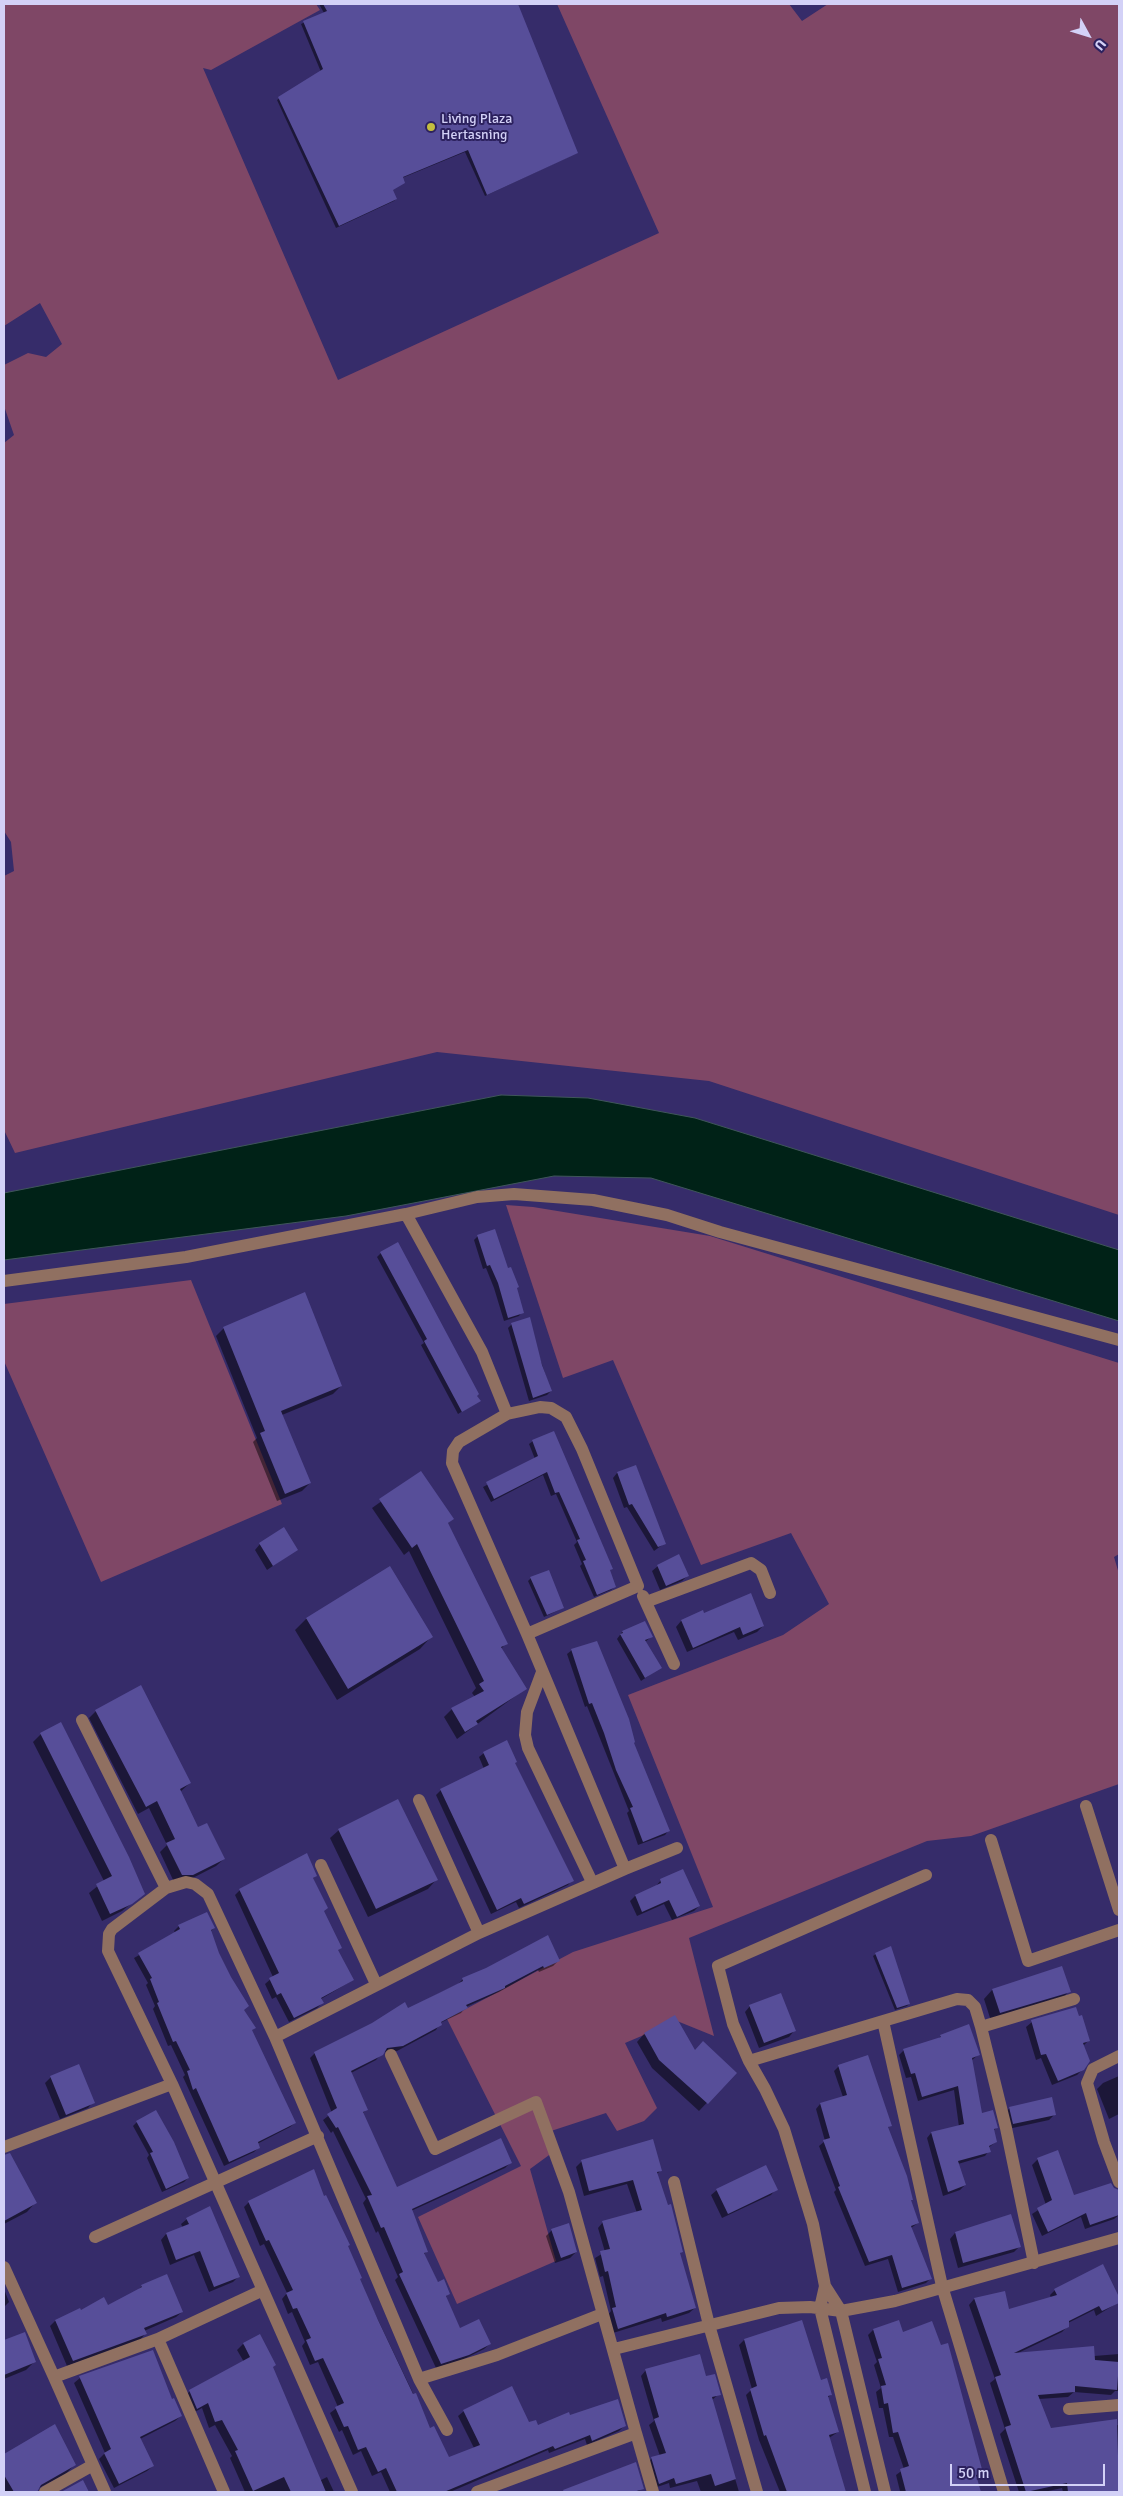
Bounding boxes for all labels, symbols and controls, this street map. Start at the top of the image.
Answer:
north arrow [1063,10,1113,60]
text: U [1090,36,1110,54]
place label: Living Plaza Hertasning [441,111,512,144]
marker: Living Plaza Hertasning [425,121,437,133]
scale bar [953,2454,1108,2486]
text: 50 m [958,2464,989,2482]

